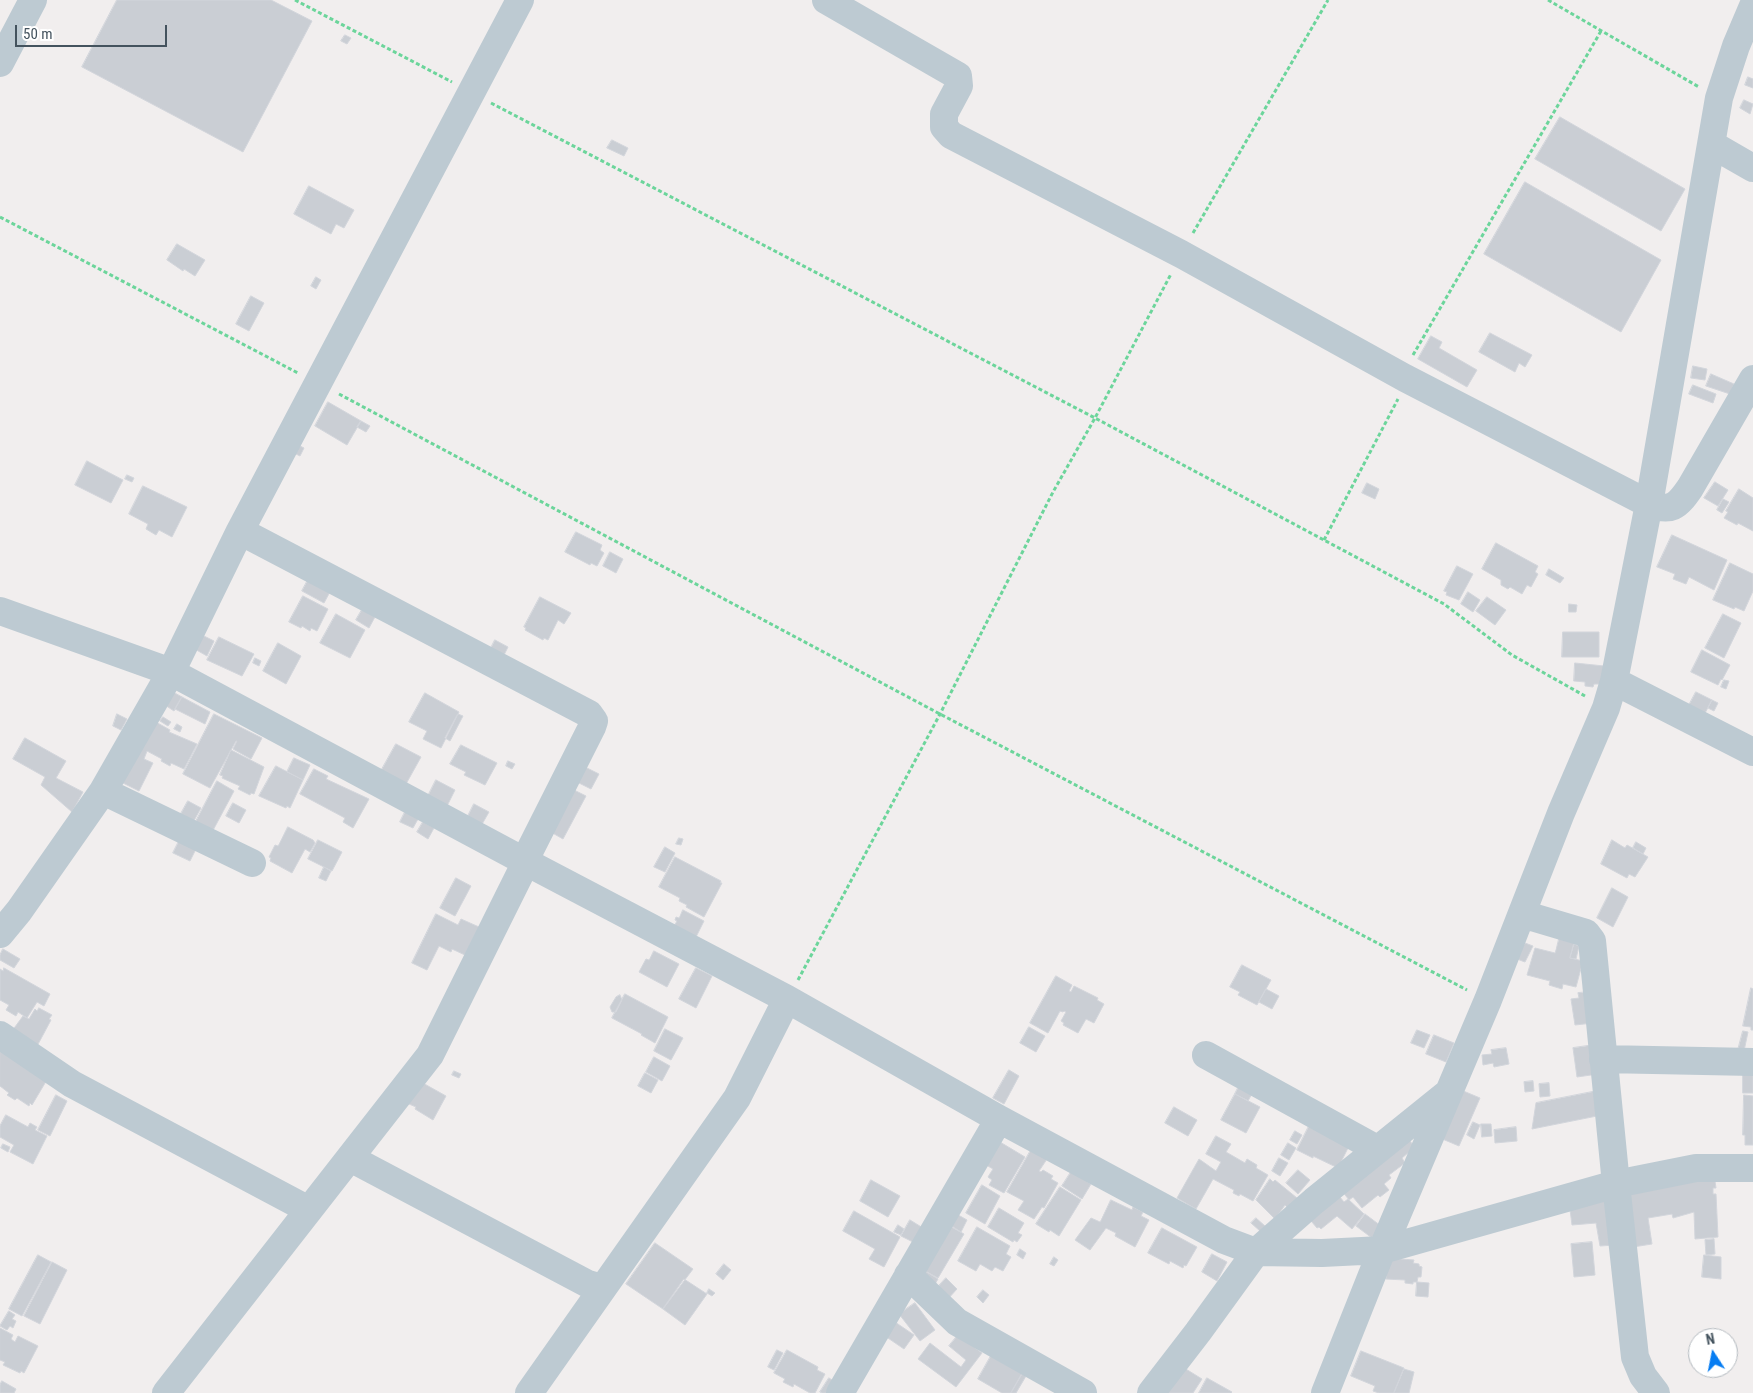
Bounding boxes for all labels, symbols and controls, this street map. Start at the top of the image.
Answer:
scale bar [18,15,170,47]
text: 50 m [23,25,53,43]
north arrow [1688,1328,1738,1378]
text: N [1705,1331,1716,1348]

